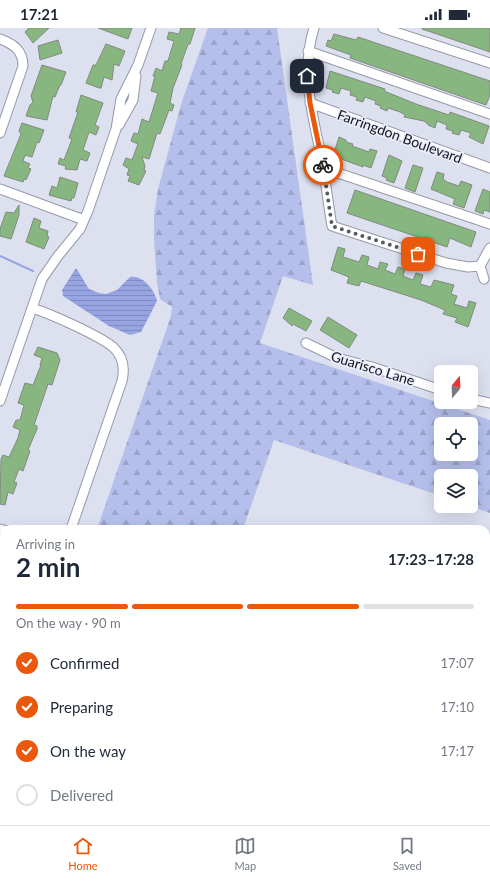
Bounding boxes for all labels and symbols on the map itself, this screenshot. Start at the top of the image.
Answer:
pin [290,59,324,93]
street label: Farringdon Boulevard [335,106,465,166]
courier [303,145,343,185]
pin [401,237,435,271]
street label: Guarisco Lane [329,347,417,389]
north arrow [434,365,478,409]

